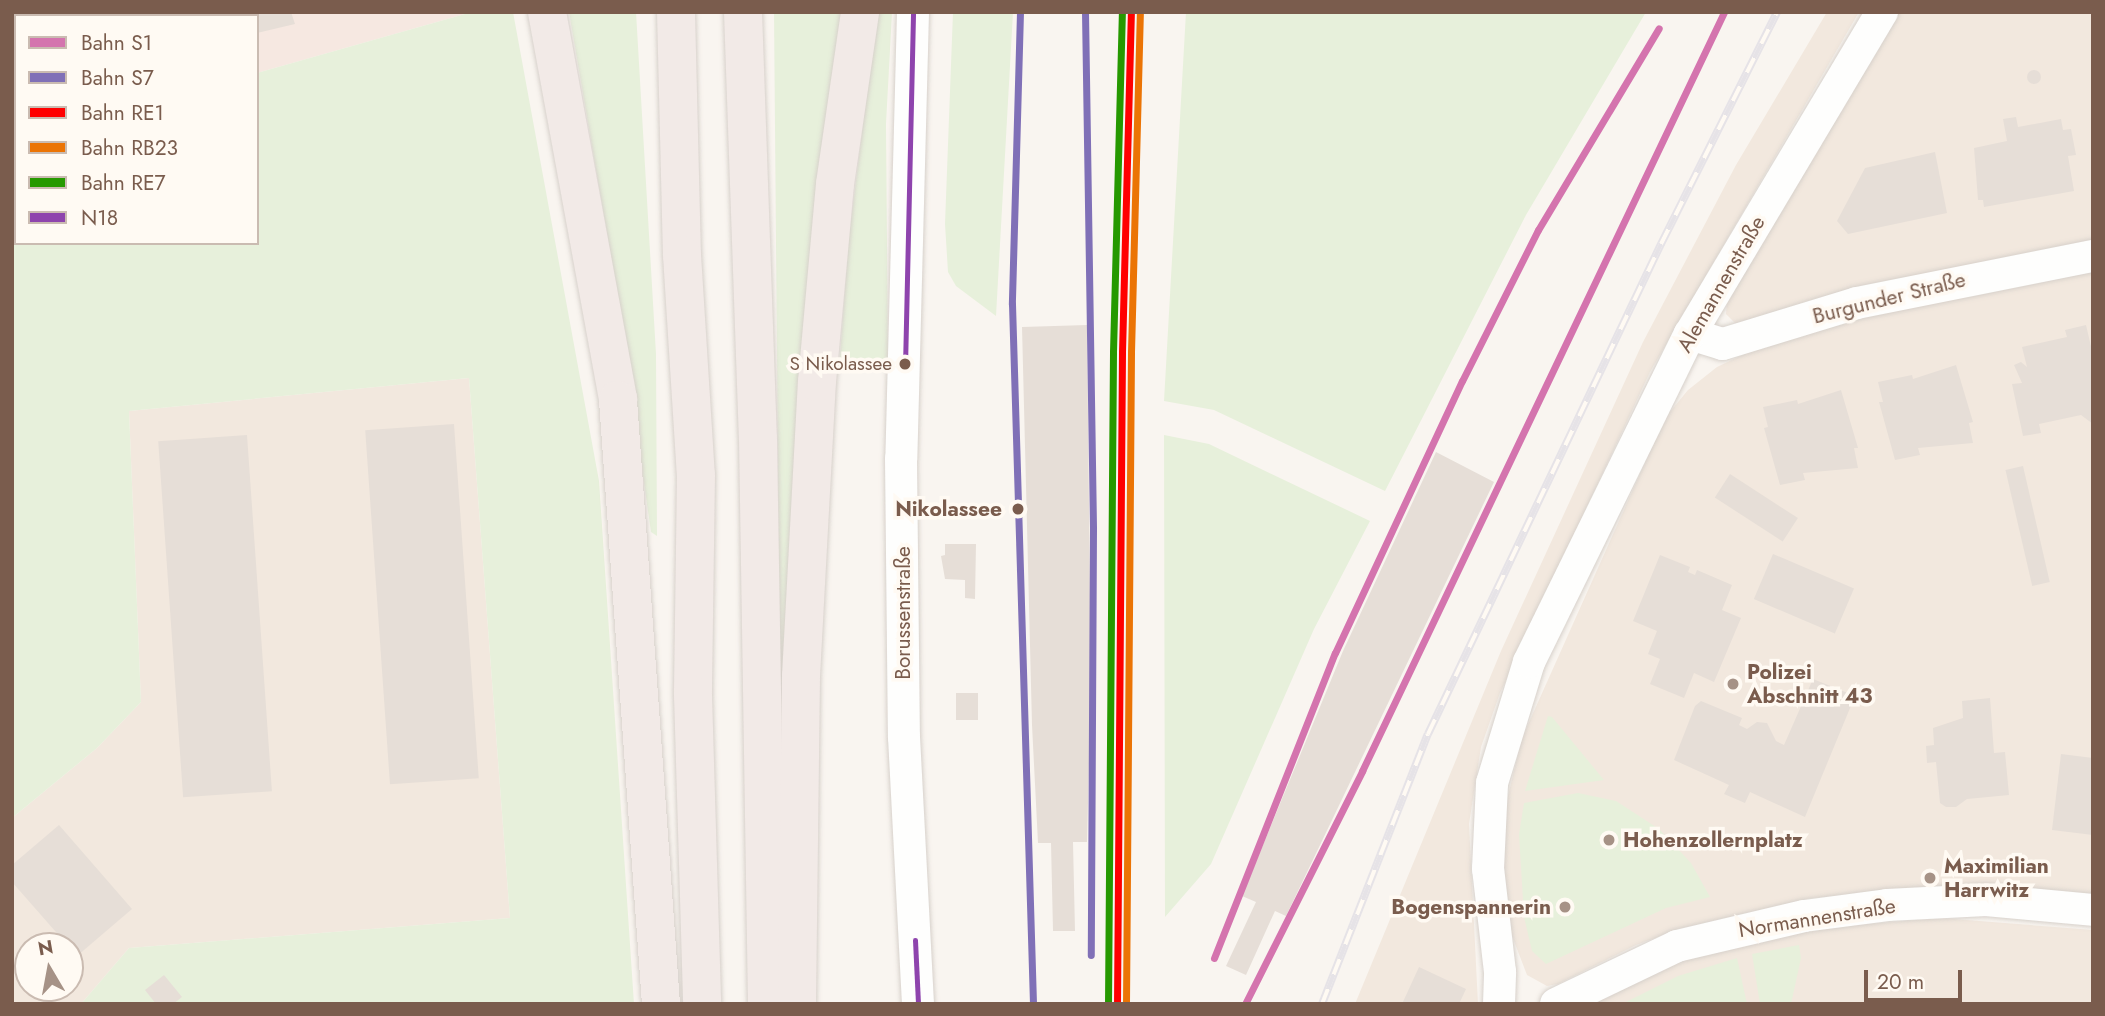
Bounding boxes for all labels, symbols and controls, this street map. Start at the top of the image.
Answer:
legend [14,14,259,245]
text: Bahn S1 [81,28,152,58]
text: Bahn S7 [81,63,154,93]
text: Bahn RE1 [81,98,164,128]
text: Bahn RB23 [81,133,178,163]
text: Bahn RE7 [81,168,166,198]
text: N18 [81,203,118,233]
street label: Alemannenstraße [1672,211,1770,357]
street label: Burgunder Straße [1810,267,1968,329]
place label: S Nikolassee [789,353,892,375]
marker: S Nikolassee [898,357,912,371]
place label: Nikolassee [895,496,1002,522]
marker: Nikolassee [1008,499,1028,519]
street label: Borussenstraße [890,546,916,680]
place label: Polizei Abschnitt 43 [1747,659,1873,709]
marker: Polizei Abschnitt 43 [1725,676,1741,692]
place label: Hohenzollernplatz [1623,827,1803,853]
marker: Hohenzollernplatz [1601,832,1617,848]
place label: Maximilian Harrwitz [1944,853,2049,903]
marker: Maximilian Harrwitz [1922,870,1938,886]
street label: Normannenstraße [1737,893,1897,943]
place label: Bogenspannerin [1391,894,1551,920]
marker: Bogenspannerin [1557,899,1573,915]
north arrow [14,932,84,1002]
text: N [36,933,55,962]
scale bar [1867,956,1965,1000]
text: 20 m [1877,967,1924,997]

